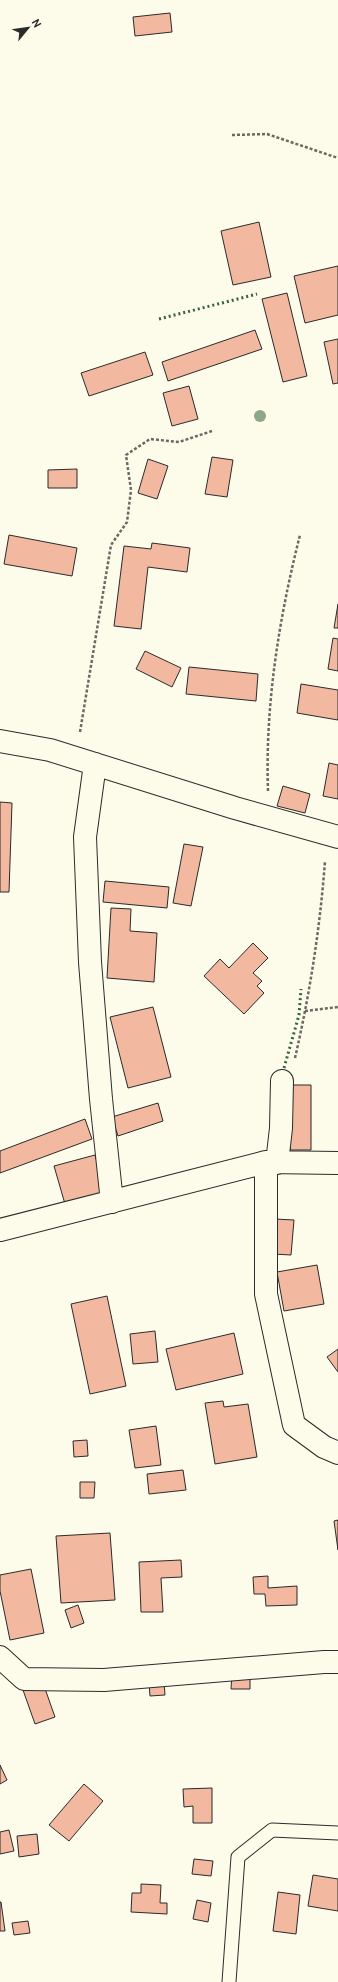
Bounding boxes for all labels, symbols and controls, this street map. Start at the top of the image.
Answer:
north arrow [8,8,48,48]
text: N [29,16,45,30]

